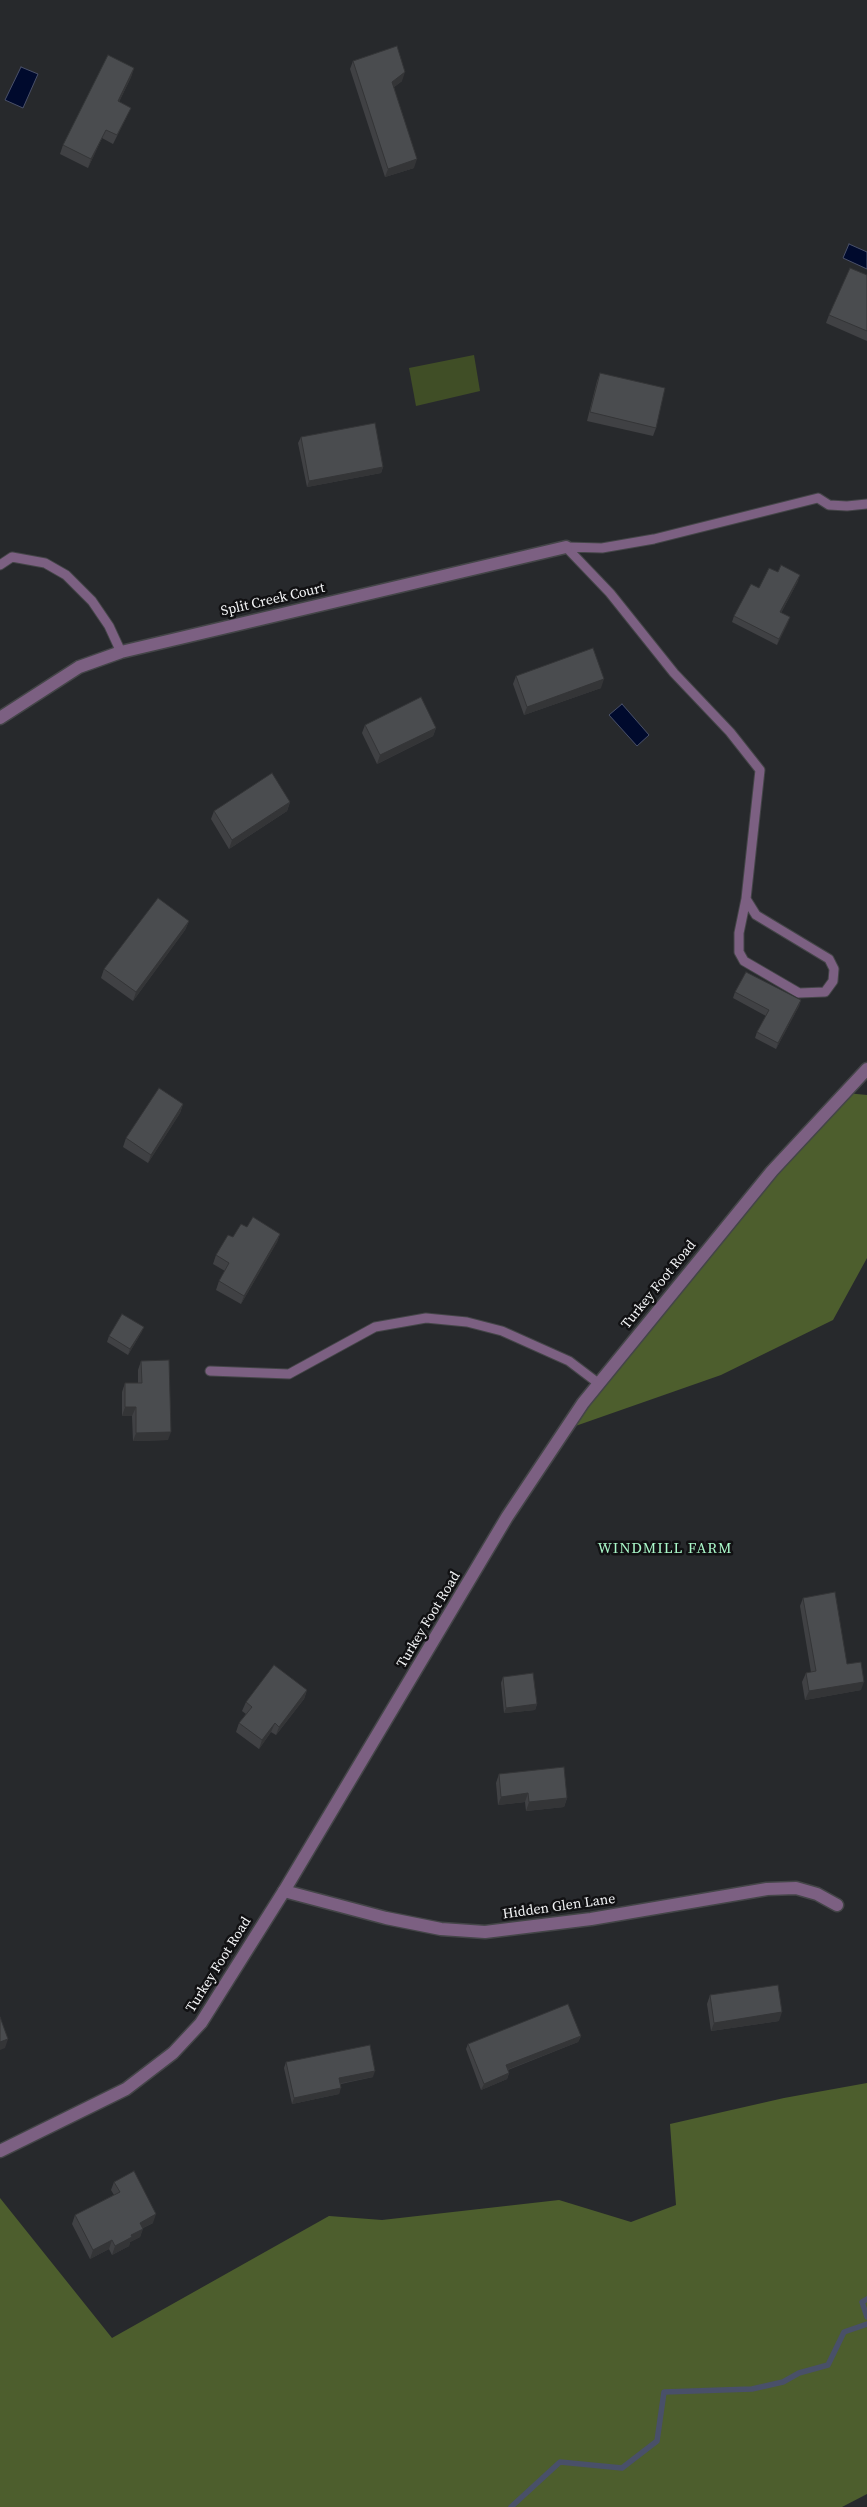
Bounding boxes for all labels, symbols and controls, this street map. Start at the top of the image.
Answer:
street label: Split Creek Court [219,580,327,620]
street label: Turkey Foot Road [618,1237,700,1333]
district label: WINDMILL FARM [596,1540,734,1558]
street label: Turkey Foot Road [394,1569,464,1671]
street label: Hidden Glen Lane [502,1891,616,1923]
street label: Turkey Foot Road [183,1914,255,2016]

